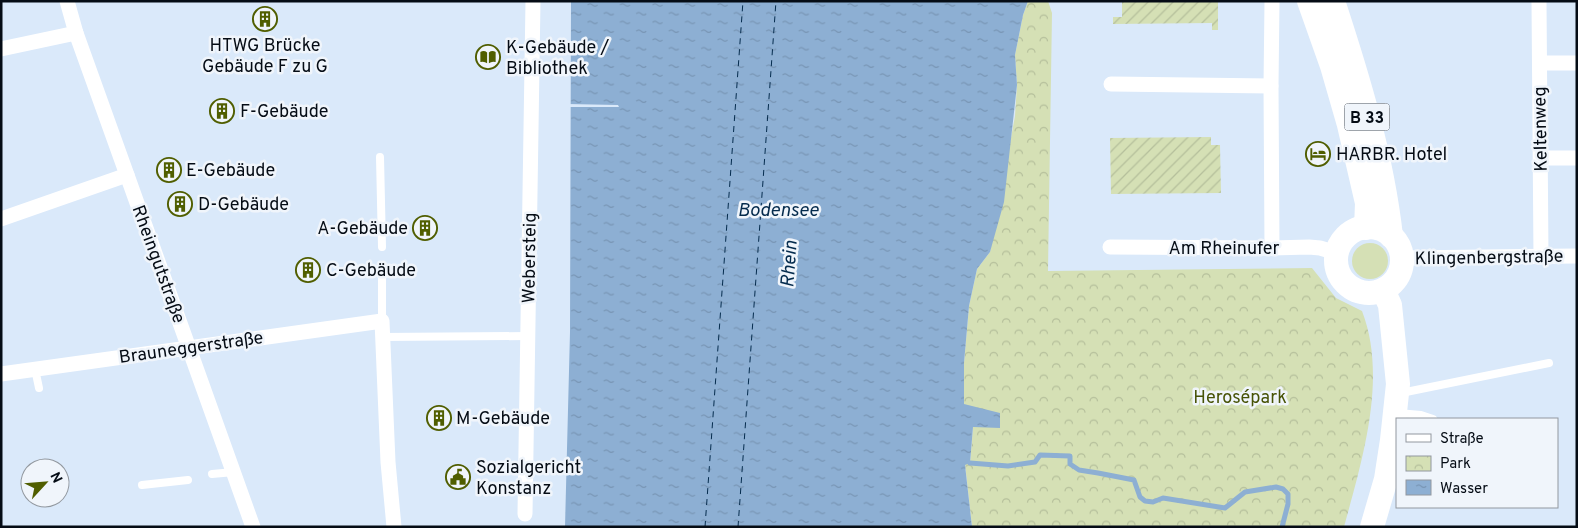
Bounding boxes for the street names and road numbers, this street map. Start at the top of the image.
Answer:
street label: Keltenweg [1529,86,1554,172]
road number: B 33 [1344,104,1390,130]
street label: Rheingutstraße [126,202,190,327]
street label: Webersteig [518,212,543,304]
street label: Am Rheinufer [1168,238,1280,261]
street label: Klingenbergstraße [1415,246,1564,271]
street label: Brauneggerstraße [118,327,265,370]

